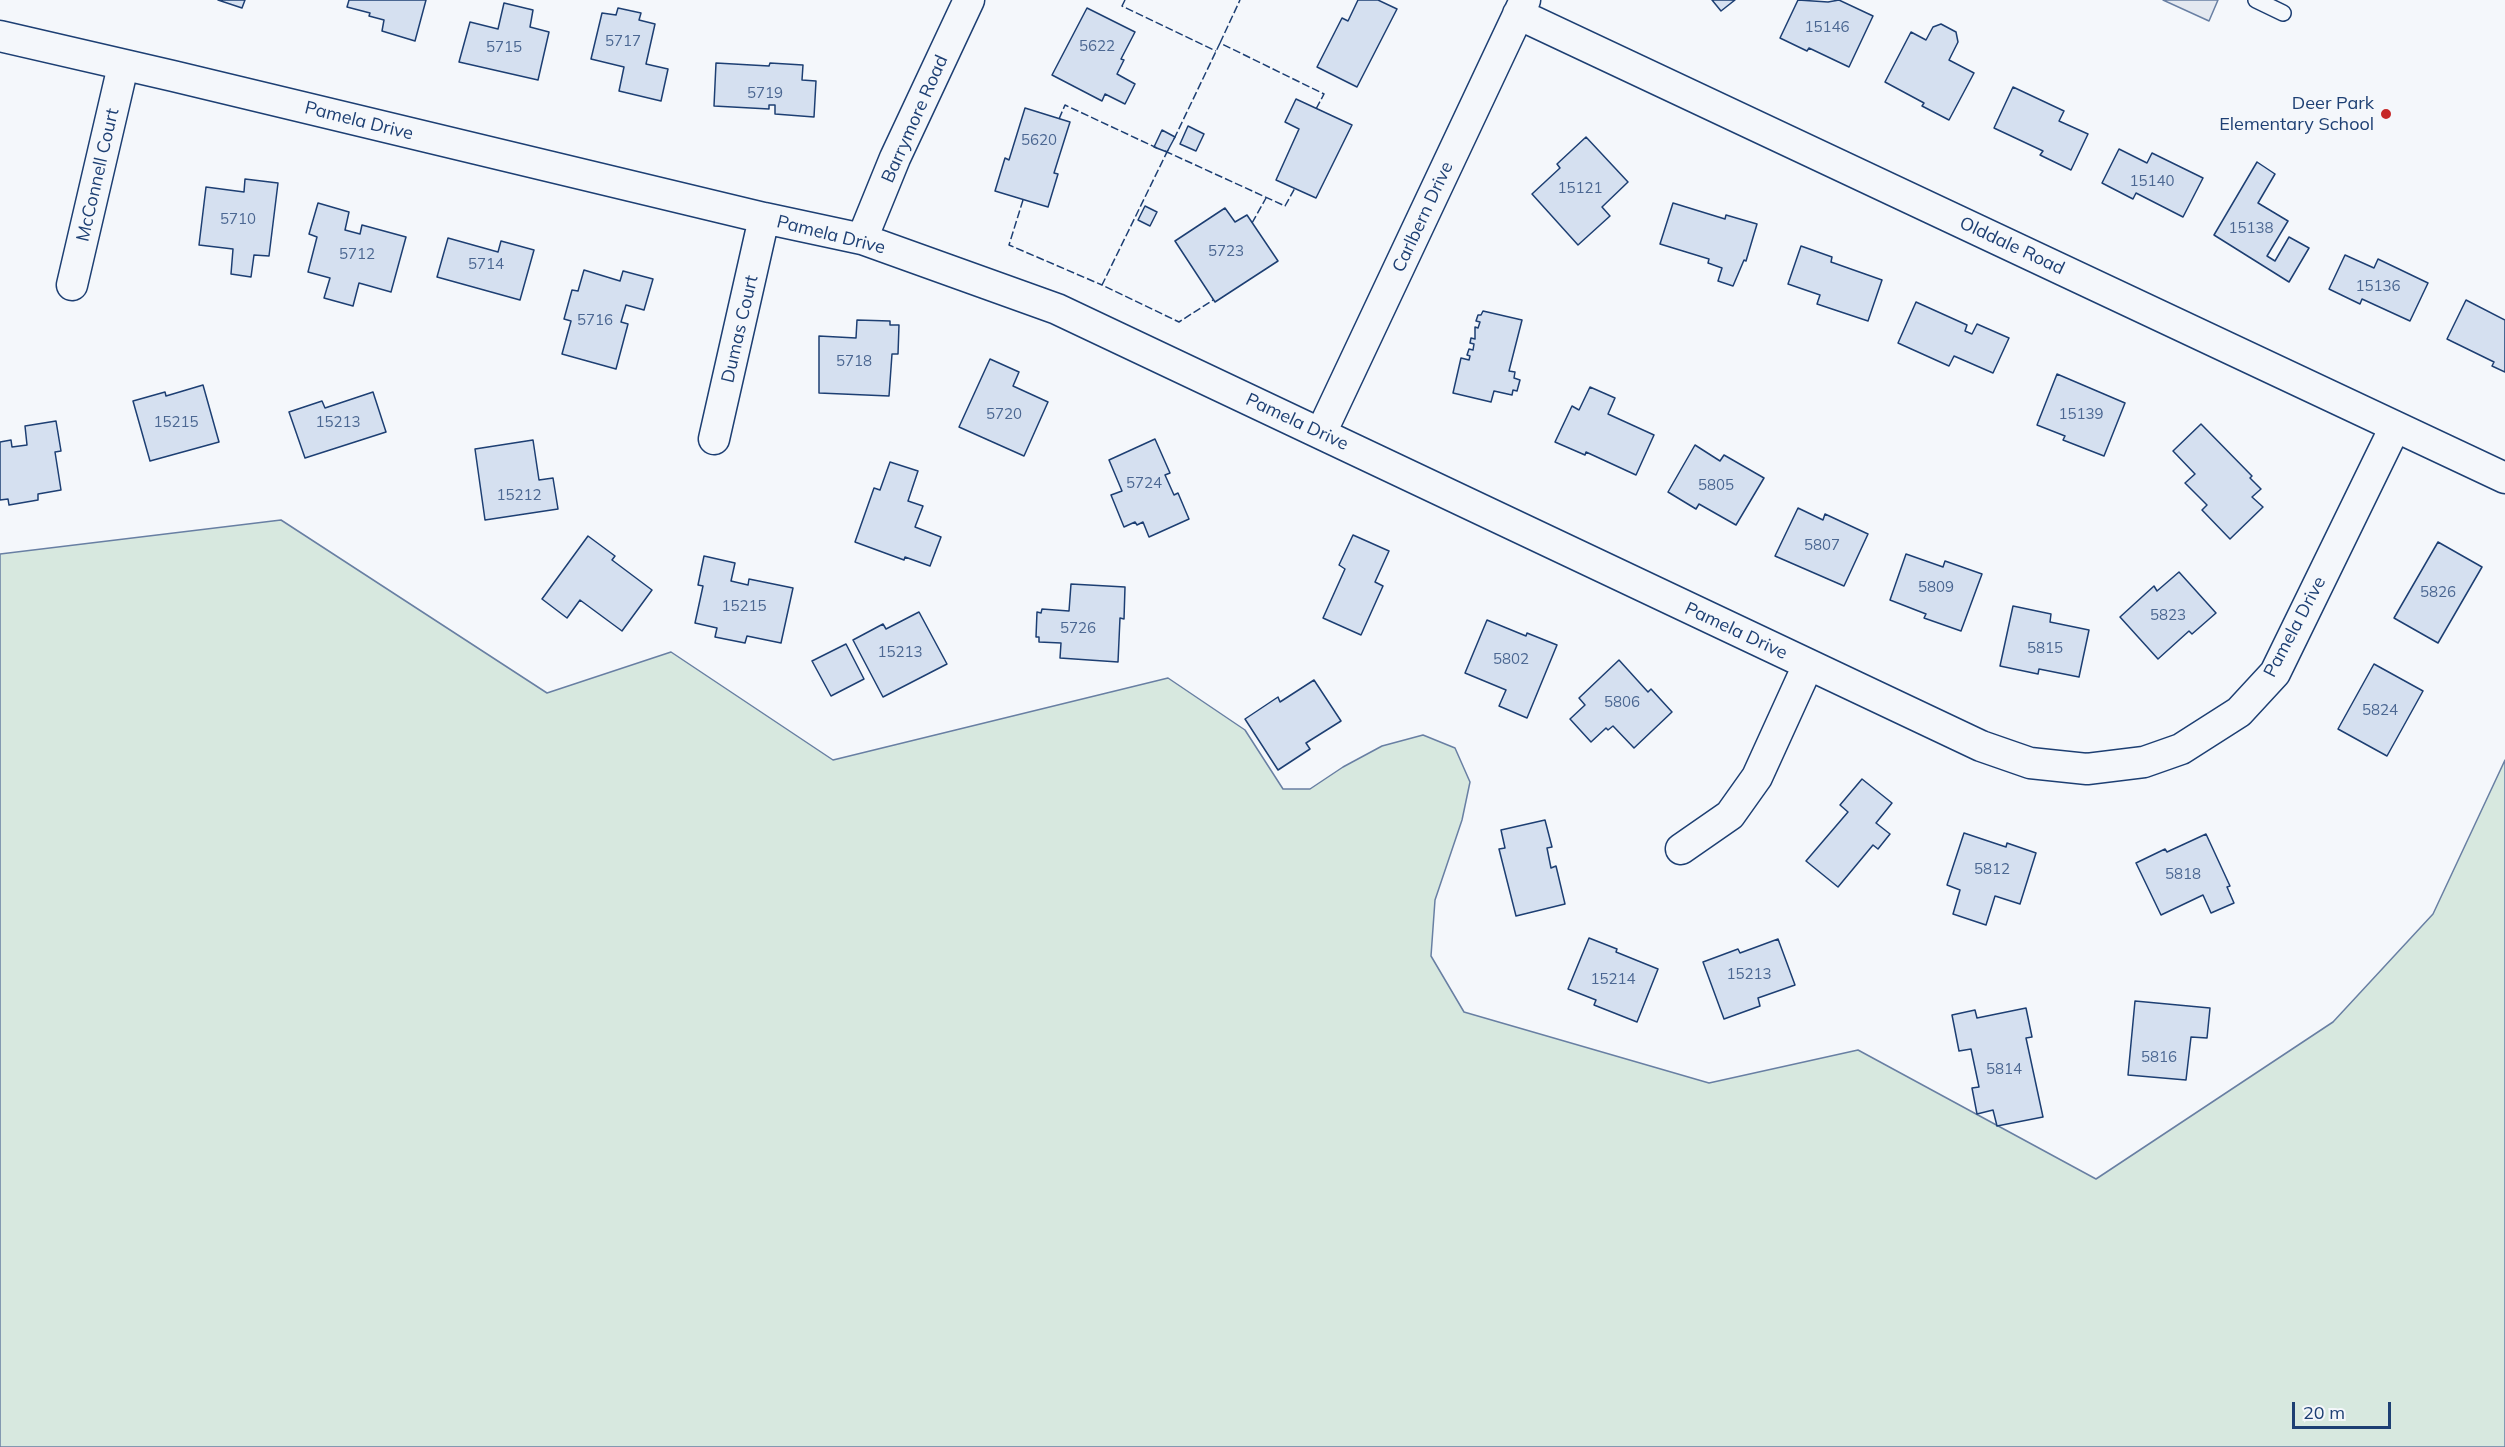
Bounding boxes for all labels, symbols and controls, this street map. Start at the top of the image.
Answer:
house number: 15146 [1805,18,1849,36]
house number: 5717 [605,32,641,50]
house number: 5622 [1079,37,1115,55]
house number: 5715 [486,38,522,56]
street label: Barrymore Road [877,52,953,186]
house number: 5719 [747,84,783,102]
place label: Deer Park Elementary School [2219,93,2374,136]
street label: Pamela Drive [303,97,415,145]
street label: McConnell Court [72,106,124,244]
marker: Deer Park Elementary School [2379,107,2393,121]
house number: 5620 [1021,131,1057,149]
street label: Carlbern Drive [1388,158,1458,276]
house number: 15140 [2130,172,2174,190]
house number: 15121 [1558,179,1602,197]
house number: 5710 [220,210,256,228]
street label: Pamela Drive [775,211,887,259]
street label: Olddale Road [1956,212,2068,280]
house number: 15138 [2229,219,2273,237]
house number: 5723 [1208,242,1244,260]
house number: 5712 [339,245,375,263]
house number: 5714 [468,255,504,273]
street label: Dumas Court [717,273,763,385]
house number: 15136 [2356,277,2400,295]
house number: 5716 [577,311,613,329]
house number: 5718 [836,352,872,370]
street label: Pamela Drive [1242,389,1352,455]
house number: 5720 [986,405,1022,423]
house number: 15139 [2059,405,2103,423]
house number: 15215 [154,413,198,431]
house number: 15213 [316,413,360,431]
house number: 5724 [1126,474,1162,492]
house number: 5805 [1698,476,1734,494]
house number: 15212 [497,486,541,504]
house number: 5807 [1804,536,1840,554]
street label: Pamela Drive [2259,573,2331,681]
house number: 5809 [1918,578,1954,596]
house number: 5826 [2420,583,2456,601]
house number: 15215 [722,597,766,615]
street label: Pamela Drive [1681,598,1791,664]
house number: 5823 [2150,606,2186,624]
house number: 5726 [1060,619,1096,637]
house number: 5815 [2027,639,2063,657]
house number: 15213 [878,643,922,661]
house number: 5802 [1493,650,1529,668]
house number: 5806 [1604,693,1640,711]
house number: 5824 [2362,701,2398,719]
house number: 5812 [1974,860,2010,878]
house number: 5818 [2165,865,2201,883]
house number: 15213 [1727,965,1771,983]
house number: 15214 [1591,970,1635,988]
house number: 5816 [2141,1048,2177,1066]
house number: 5814 [1986,1060,2022,1078]
scale bar [2295,1390,2394,1428]
text: 20 m [2303,1401,2345,1424]

